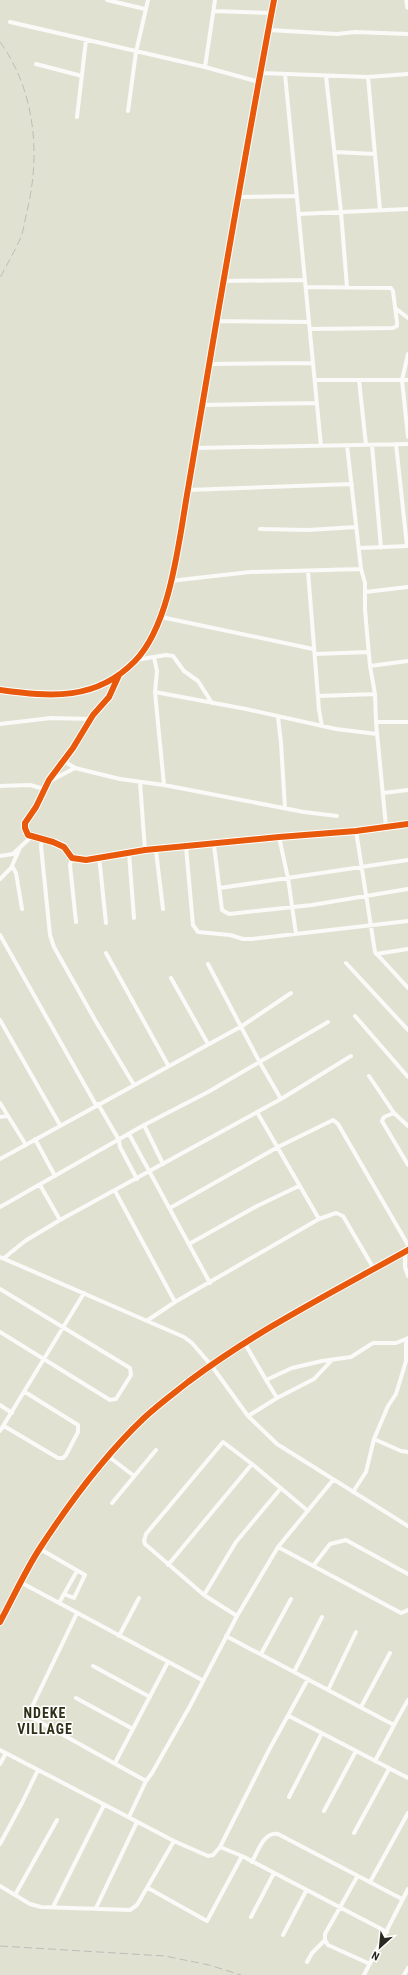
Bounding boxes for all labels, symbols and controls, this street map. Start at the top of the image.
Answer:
district label: NDEKE VILLAGE [17,1705,73,1737]
north arrow [360,1927,400,1967]
text: N [370,1948,382,1963]

